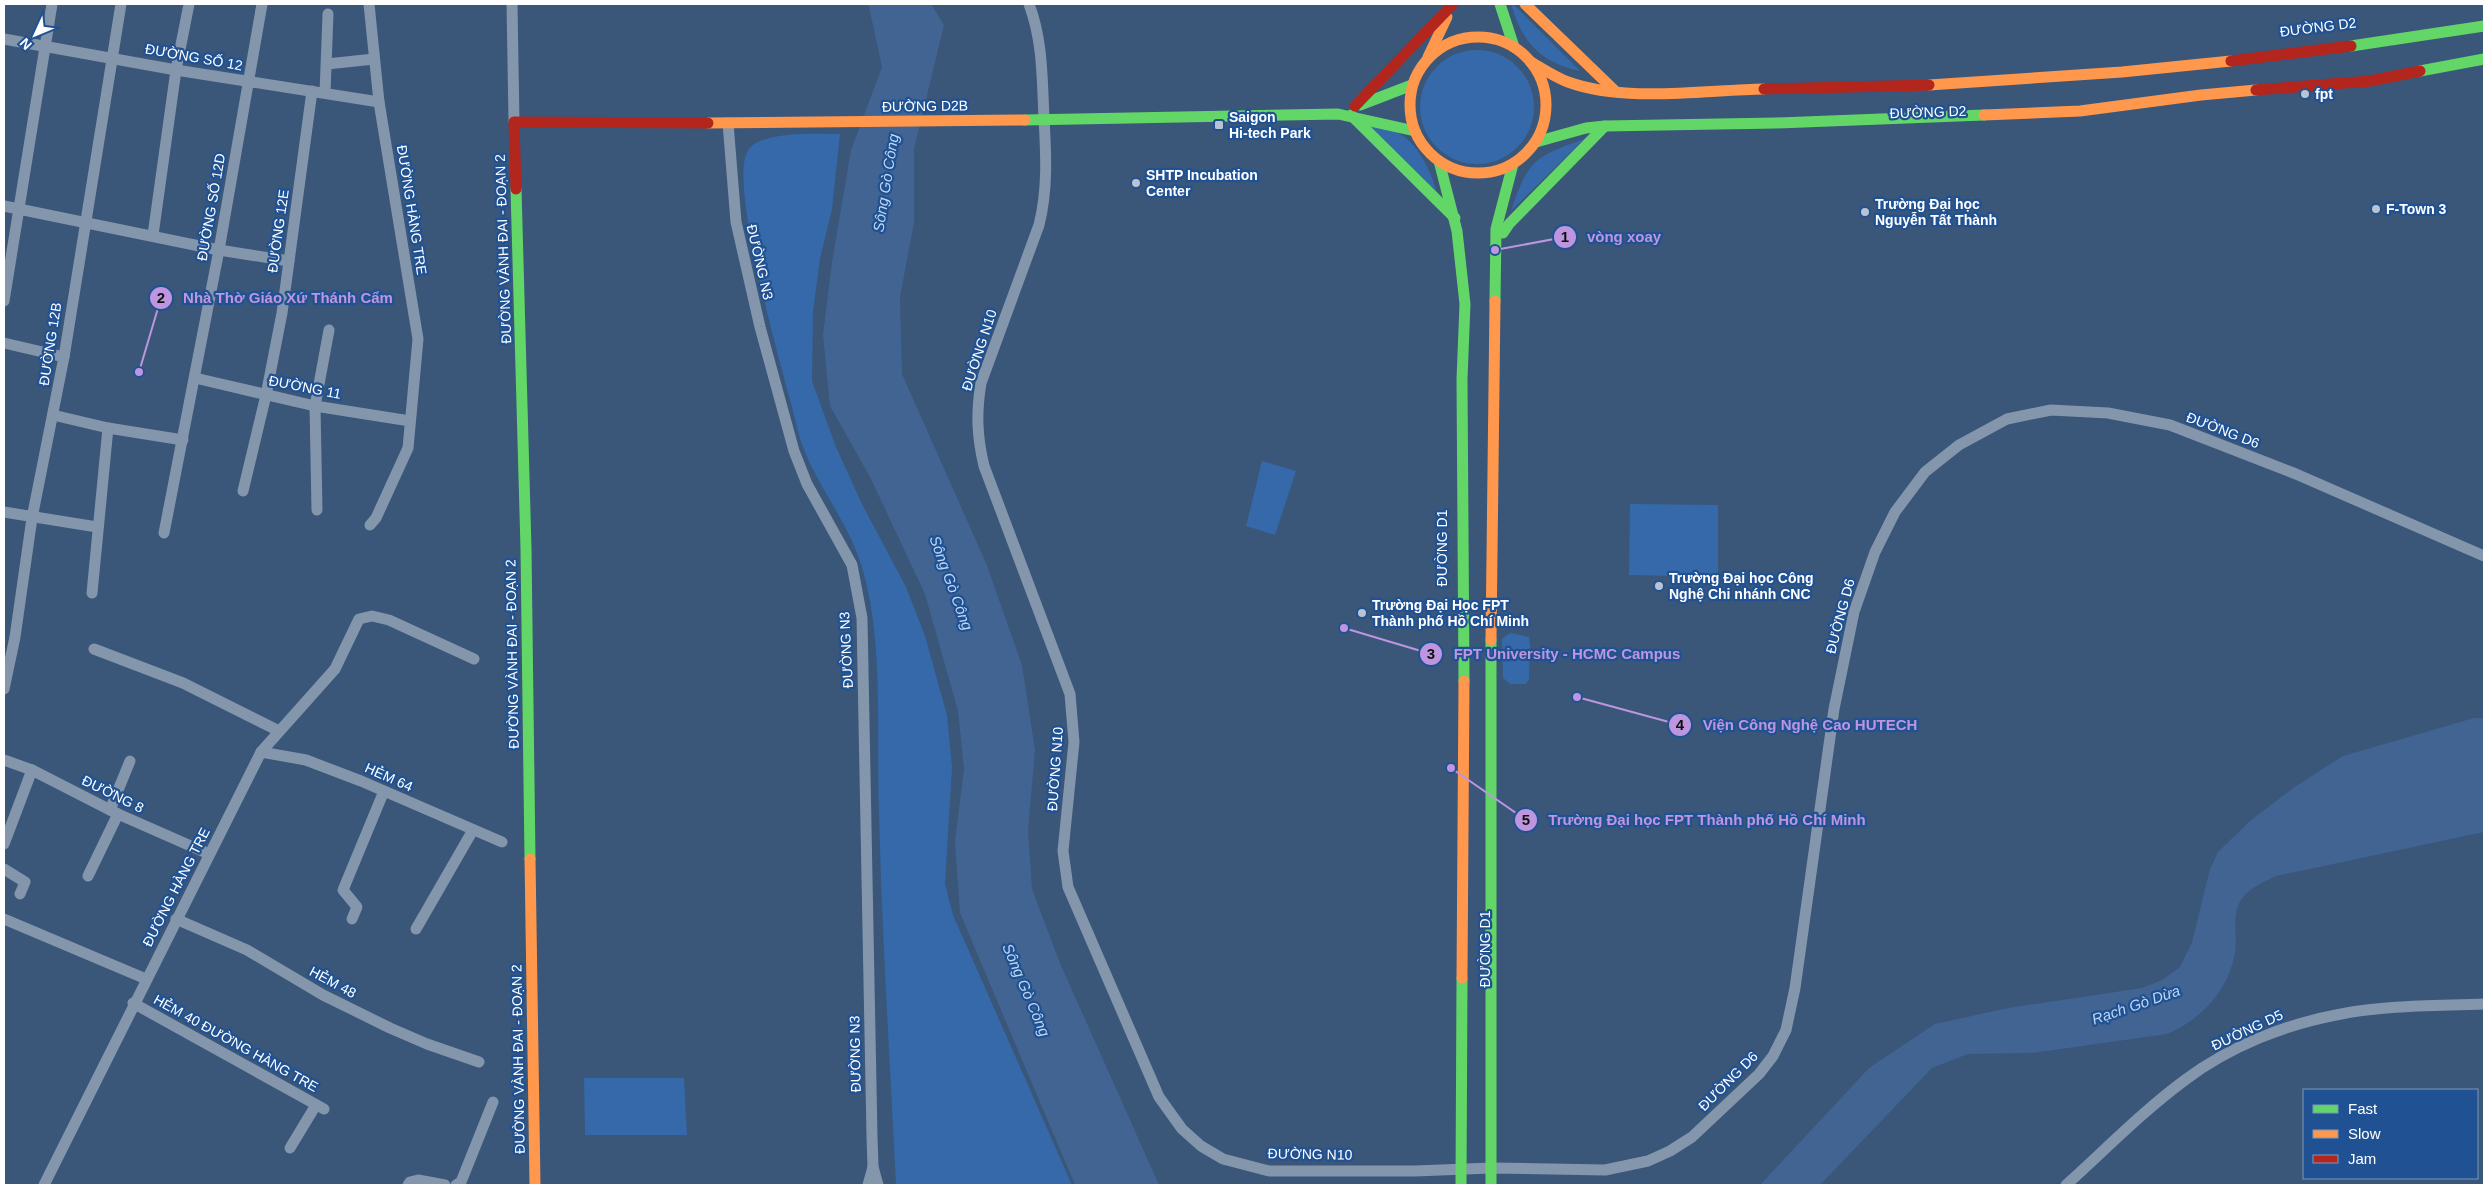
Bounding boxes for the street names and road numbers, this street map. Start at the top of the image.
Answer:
street label: ĐƯỜNG D2 [2279,14,2357,40]
street label: ĐƯỜNG SỐ 12 [144,40,244,73]
street label: ĐƯỜNG D2B [882,97,968,115]
street label: ĐƯỜNG D2 [1889,103,1967,121]
street label: ĐƯỜNG HÀNG TRE [394,144,430,276]
street label: ĐƯỜNG SỐ 12D [193,152,228,262]
street label: ĐƯỜNG VÀNH ĐAI - ĐOẠN 2 [492,154,514,344]
street label: ĐƯỜNG 12E [264,188,292,274]
street label: ĐƯỜNG N3 [744,223,776,301]
street label: ĐƯỜNG 12B [36,301,64,387]
street label: ĐƯỜNG N10 [958,307,1000,393]
street label: ĐƯỜNG 11 [267,372,343,402]
street label: ĐƯỜNG D6 [2184,409,2262,451]
street label: ĐƯỜNG D1 [1434,509,1450,586]
street label: ĐƯỜNG VÀNH ĐAI - ĐOẠN 2 [502,559,522,749]
street label: ĐƯỜNG D6 [1822,577,1858,655]
street label: ĐƯỜNG N3 [836,611,856,689]
street label: ĐƯỜNG N10 [1044,726,1066,812]
street label: HẺM 64 [363,759,416,795]
street label: ĐƯỜNG 8 [79,772,147,816]
street label: ĐƯỜNG HÀNG TRE [139,825,213,949]
street label: ĐƯỜNG D1 [1477,910,1493,987]
street label: HẺM 48 [307,963,359,1001]
street label: ĐƯỜNG VÀNH ĐAI - ĐOẠN 2 [508,964,528,1154]
street label: HẺM 40 ĐƯỜNG HÀNG TRE [151,991,321,1095]
street label: ĐƯỜNG D5 [2209,1006,2285,1053]
street label: ĐƯỜNG N3 [846,1015,864,1093]
street label: ĐƯỜNG D6 [1695,1048,1761,1114]
street label: ĐƯỜNG N10 [1268,1145,1353,1163]

